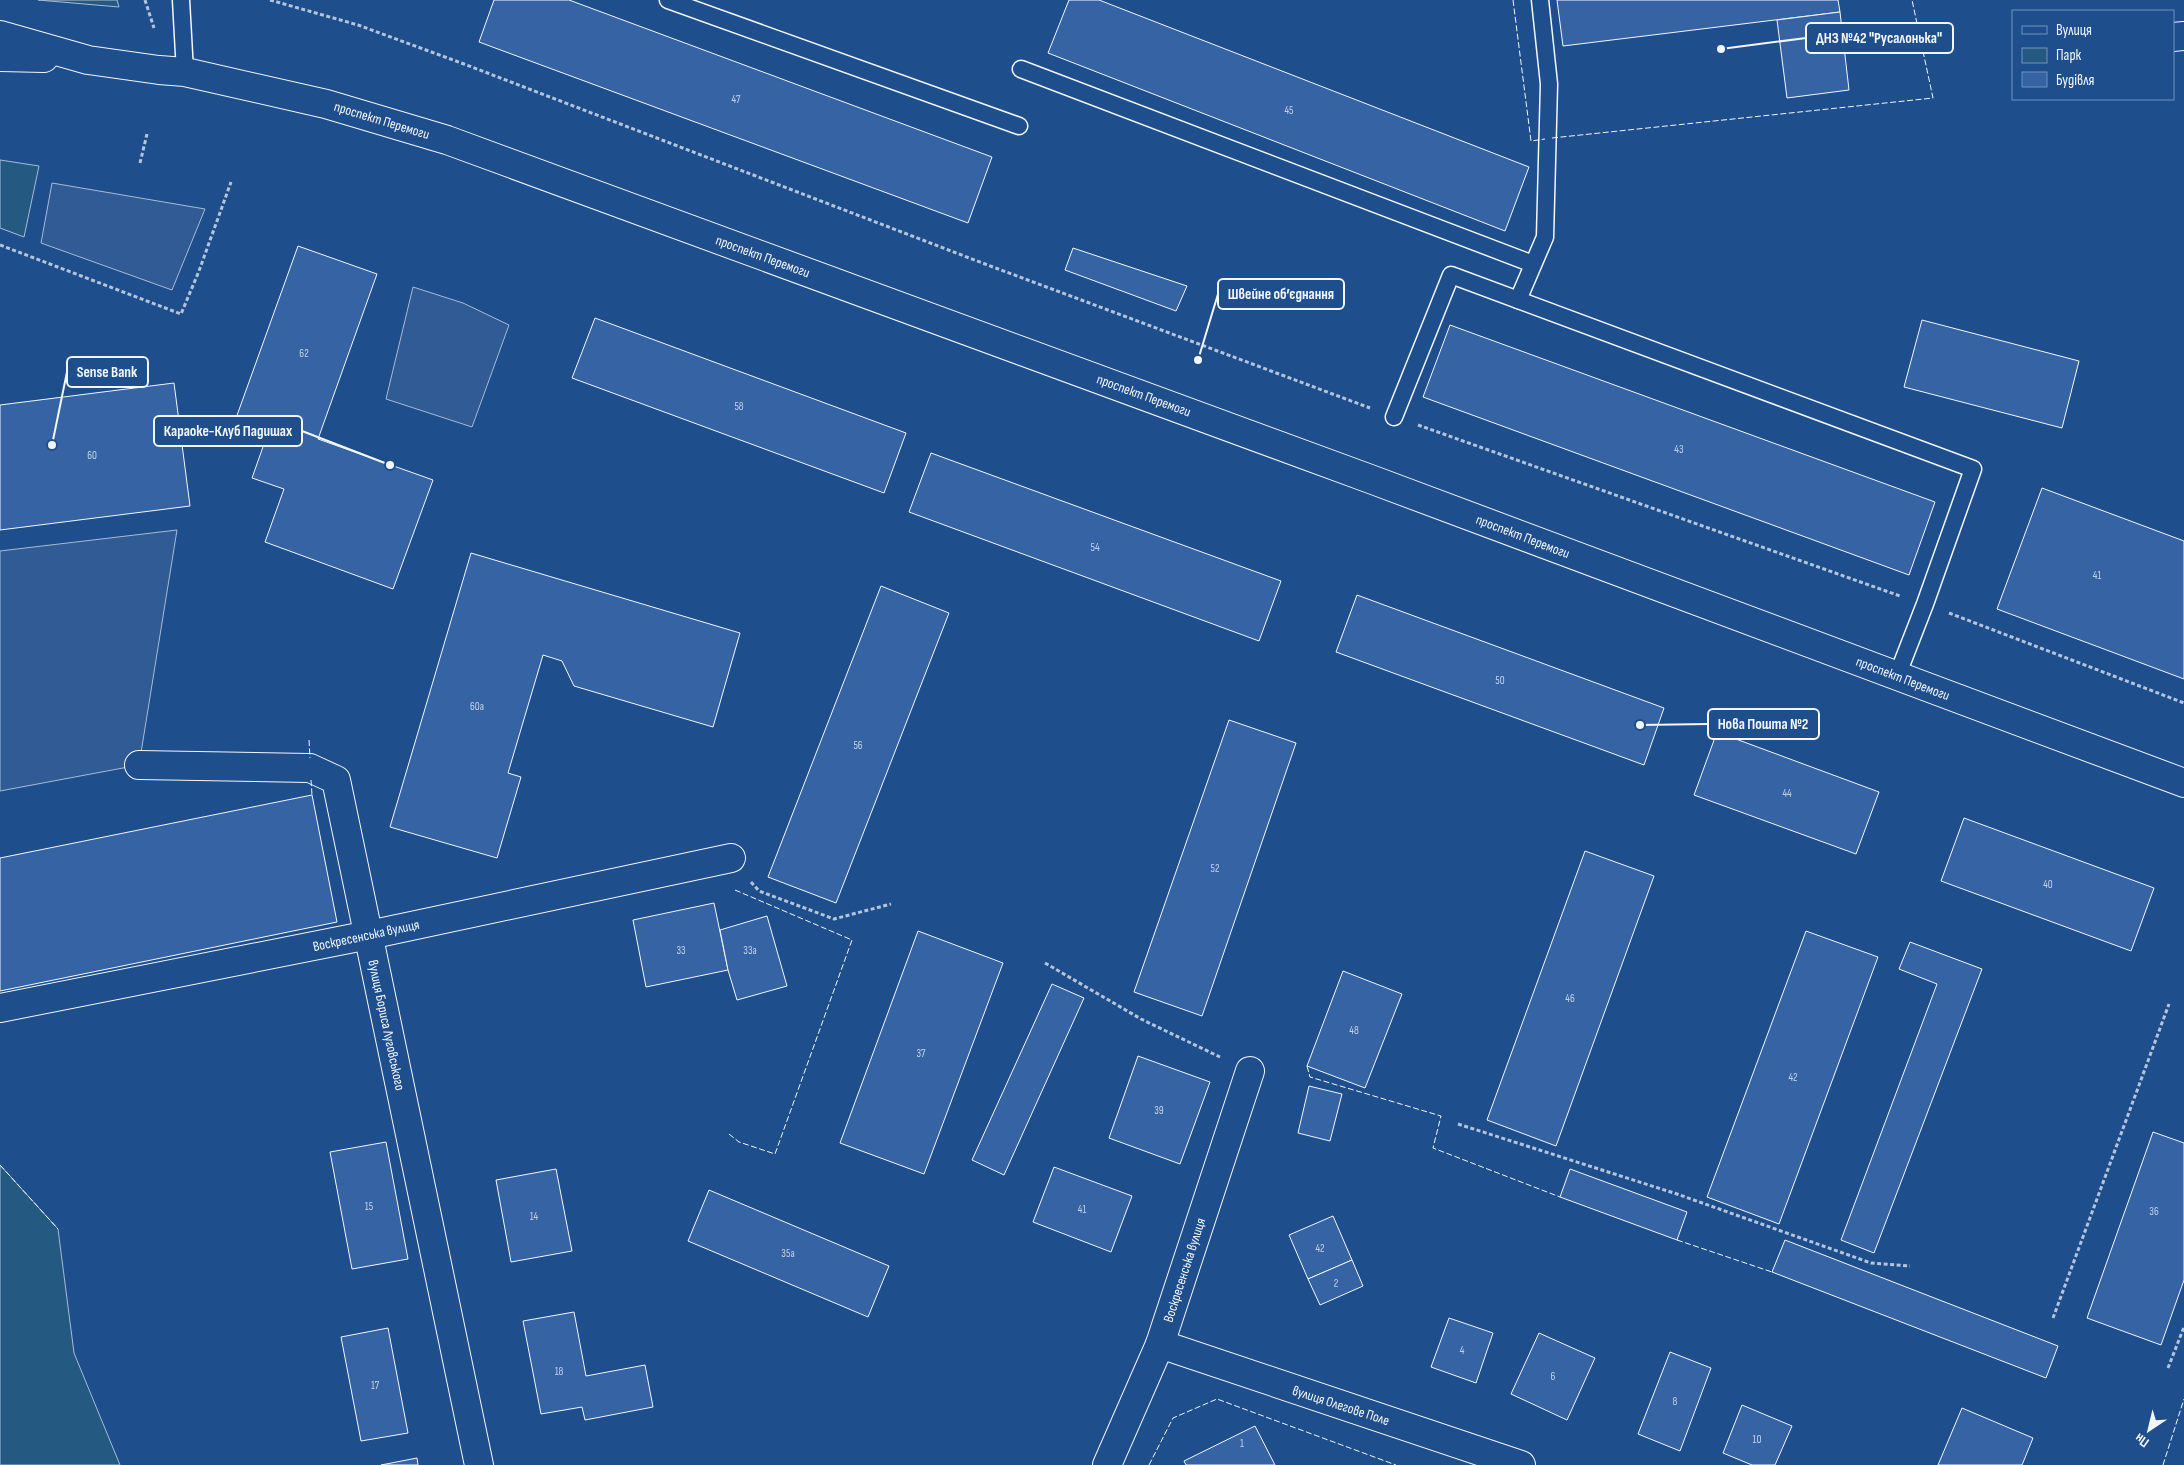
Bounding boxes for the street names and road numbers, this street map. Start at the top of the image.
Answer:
street label: проспект Перемоги [332,98,432,143]
street label: проспект Перемоги [713,232,812,281]
street label: проспект Перемоги [1094,371,1193,420]
street label: проспект Перемоги [1474,511,1572,562]
street label: проспект Перемоги [1854,653,1952,704]
street label: Воскресенська вулиця [311,916,421,955]
street label: вулиця Бориса Луговського [364,958,409,1092]
street label: Воскресенська вулиця [1160,1216,1209,1324]
street label: вулиця Олегове Поле [1290,1382,1392,1429]

